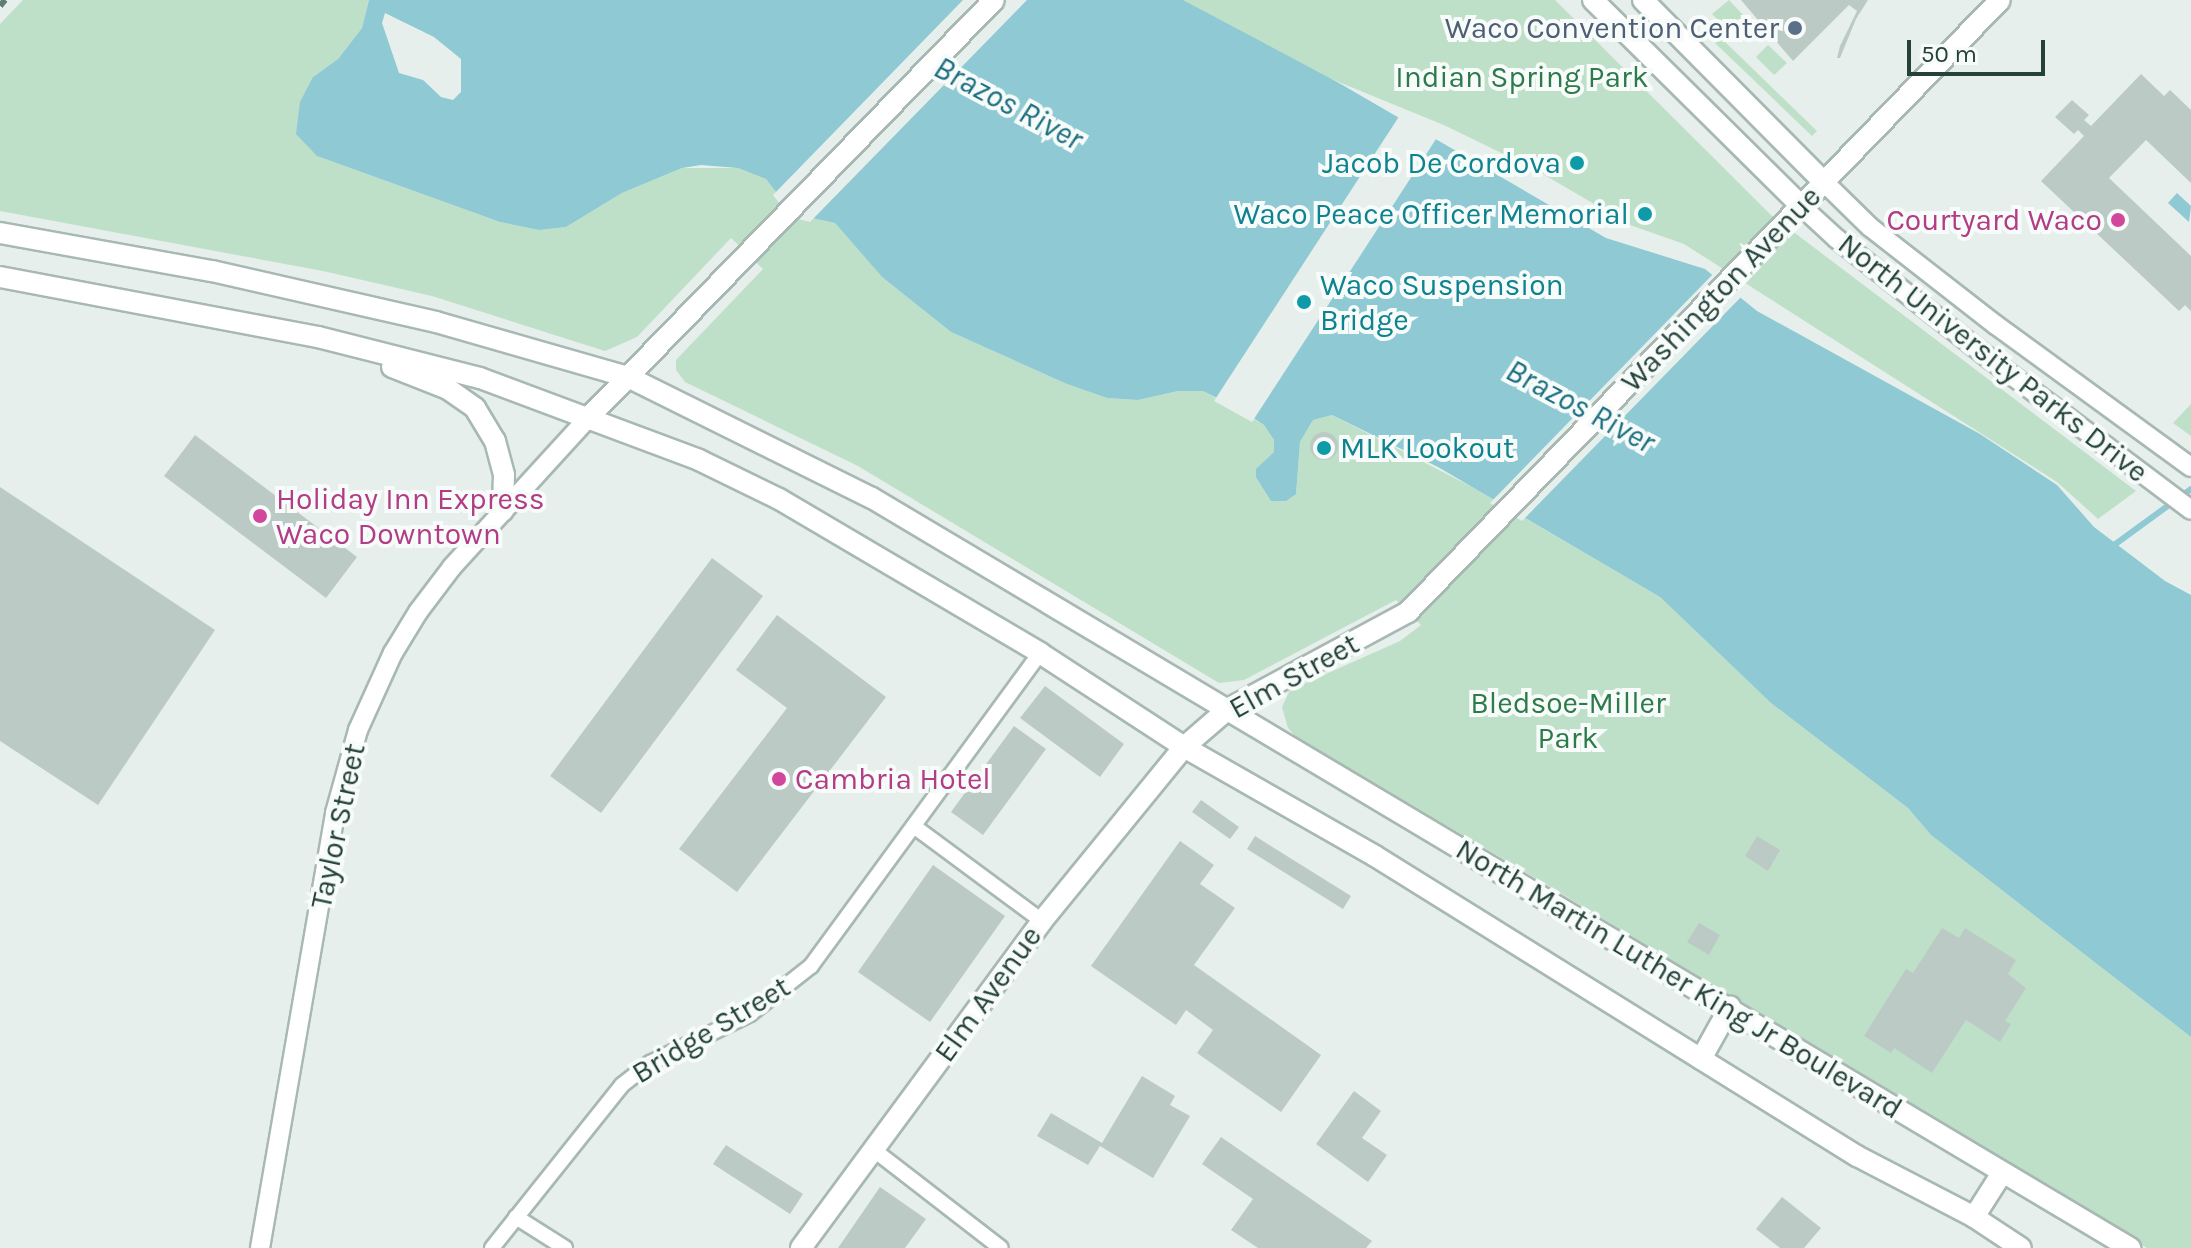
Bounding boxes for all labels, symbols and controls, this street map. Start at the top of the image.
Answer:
place label: Waco Convention Center [1445,10,1779,46]
marker: Waco Convention Center [1786,19,1804,37]
scale bar [1911,24,2049,74]
text: 50 m [1921,40,1977,68]
water label: Brazos River [927,49,1089,159]
park label: Indian Spring Park [1395,59,1649,95]
place label: Jacob De Cordova [1322,145,1561,181]
marker: Jacob De Cordova [1568,154,1586,172]
street label: Washington Avenue [1614,179,1828,399]
place label: Waco Peace Officer Memorial [1233,196,1629,232]
place label: Courtyard Waco [1886,202,2102,238]
marker: Waco Peace Officer Memorial [1636,205,1654,223]
marker: Courtyard Waco [2109,211,2127,229]
street label: North University Parks Drive [1831,226,2155,490]
place label: Waco Suspension Bridge [1320,267,1564,338]
marker: Waco Suspension Bridge [1295,293,1313,311]
water label: Brazos River [1499,352,1661,462]
place label: MLK Lookout [1340,430,1514,466]
marker: MLK Lookout [1315,439,1333,457]
place label: Holiday Inn Express Waco Downtown [276,481,544,552]
marker: Holiday Inn Express Waco Downtown [251,507,269,525]
street label: Elm Street [1223,626,1365,726]
park label: Bledsoe-Miller Park [1470,685,1666,756]
street label: Taylor Street [303,740,373,912]
place label: Cambria Hotel [795,761,991,797]
marker: Cambria Hotel [770,770,788,788]
street label: North Martin Luther King Jr Boulevard [1449,831,1909,1127]
street label: Elm Avenue [927,919,1049,1069]
street label: Bridge Street [625,969,797,1091]

